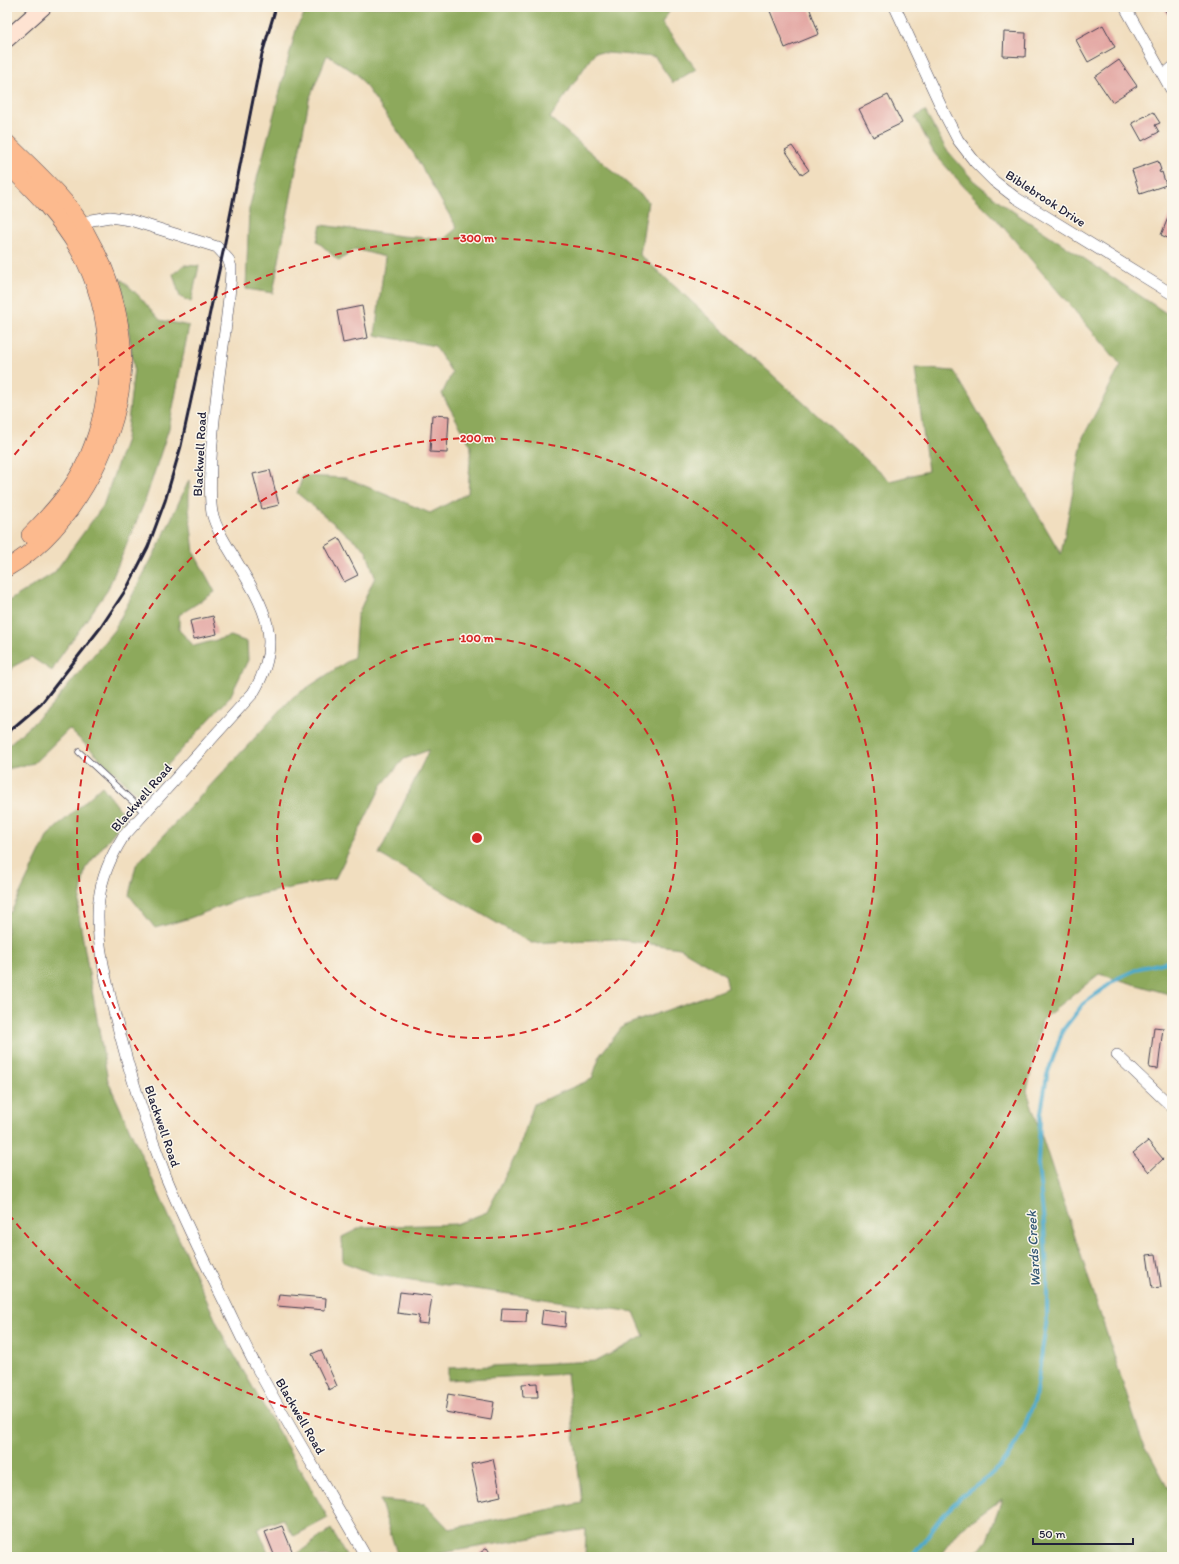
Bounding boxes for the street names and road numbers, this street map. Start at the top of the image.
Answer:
street label: Biblebrook Drive [1003,167,1089,230]
street label: Blackwell Road [190,411,209,497]
street label: Blackwell Road [108,760,175,834]
street label: Blackwell Road [142,1083,183,1169]
street label: Blackwell Road [273,1376,328,1457]

